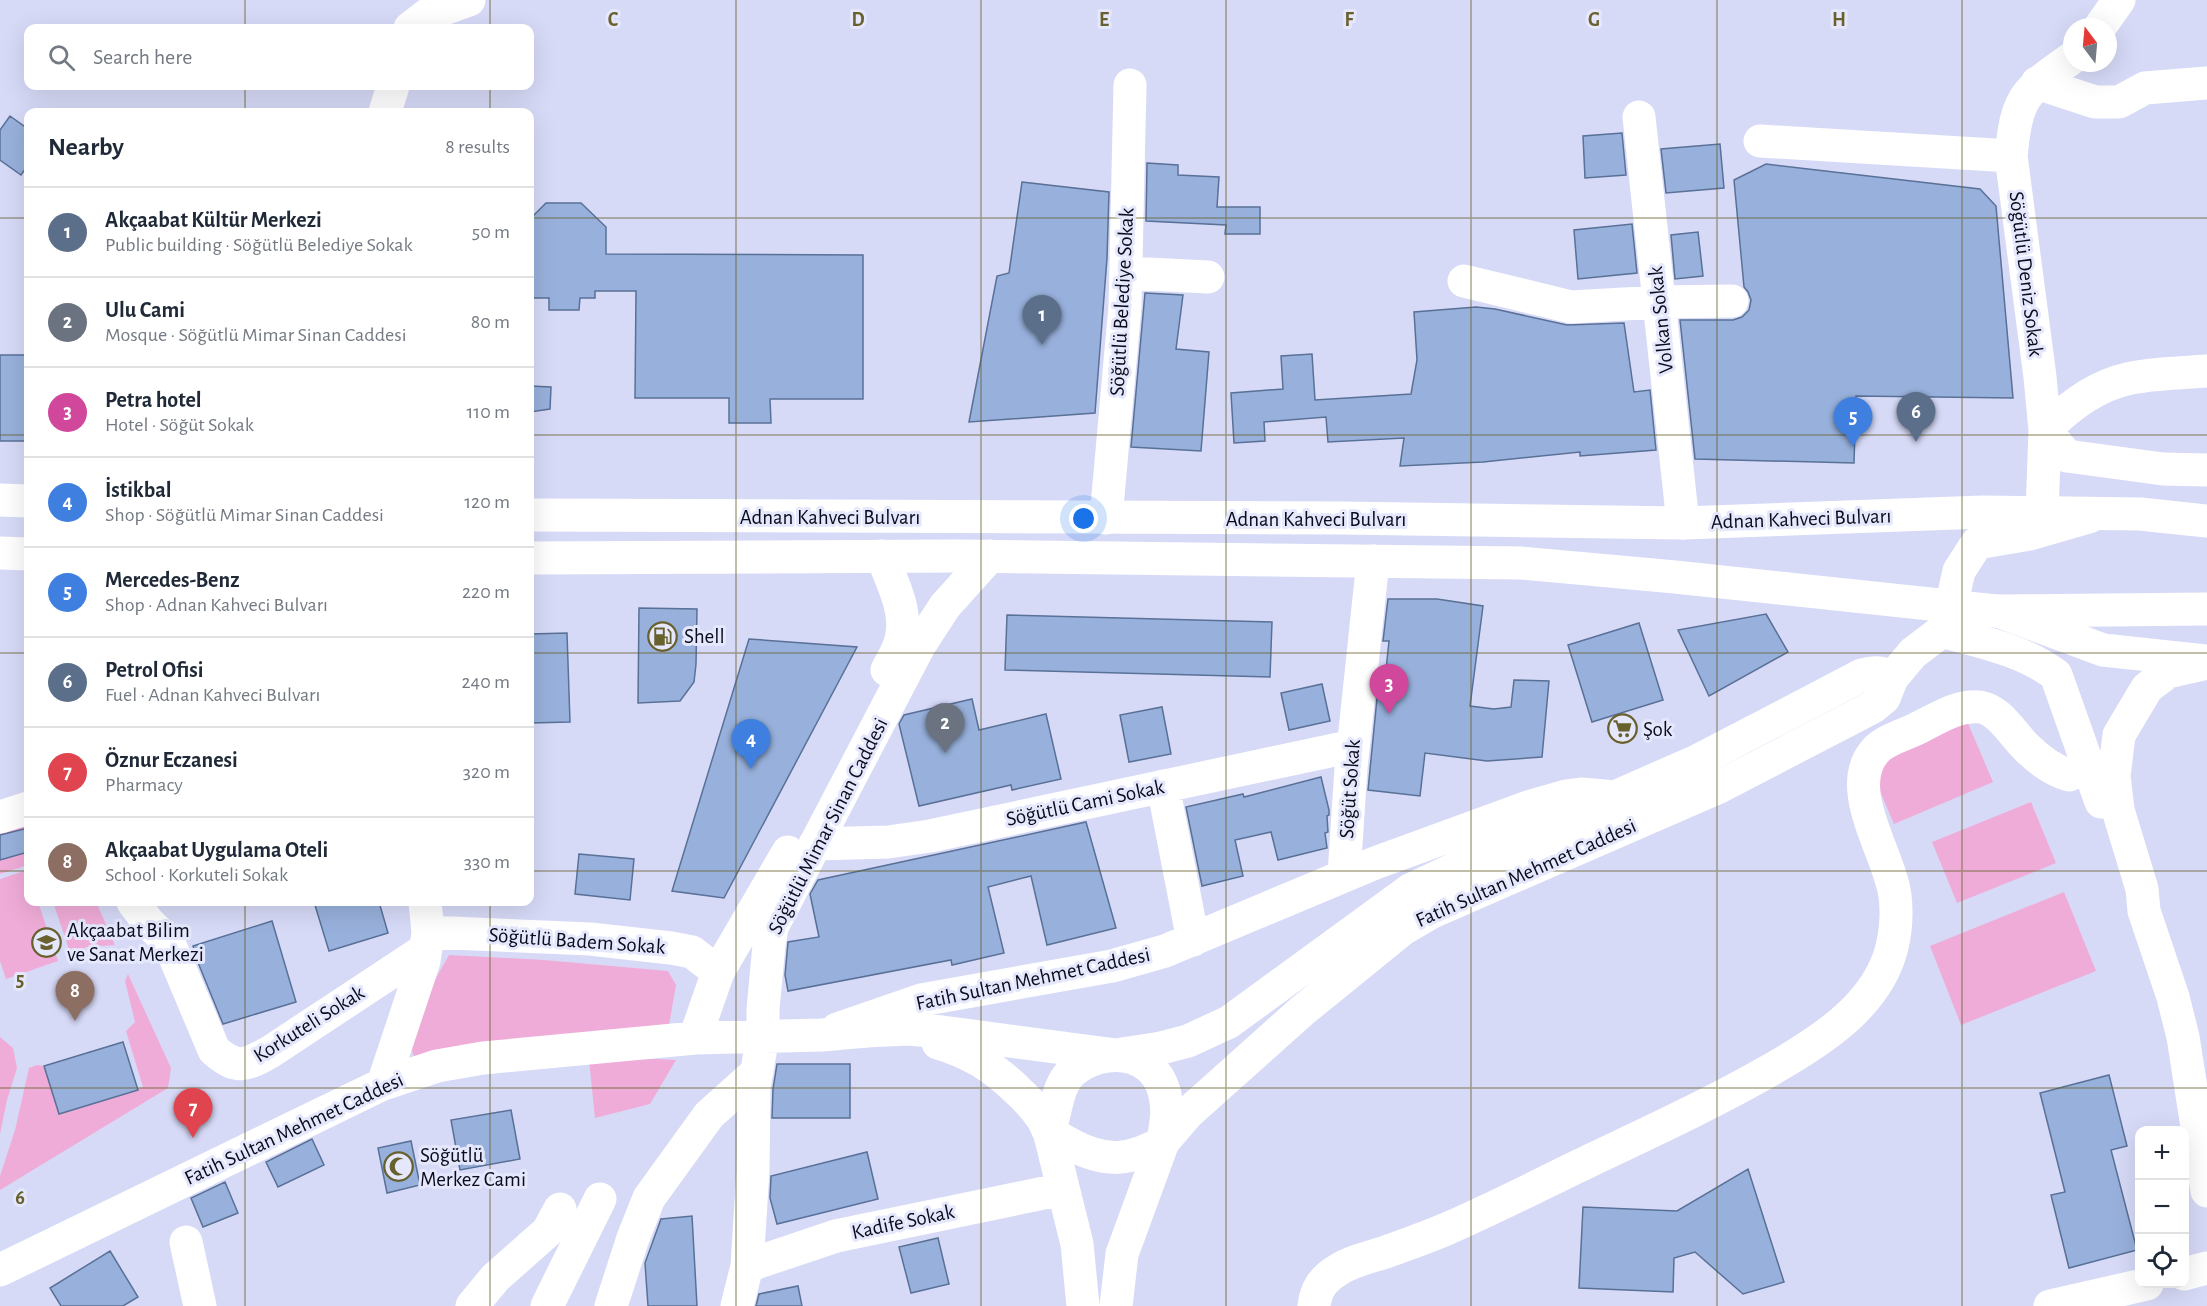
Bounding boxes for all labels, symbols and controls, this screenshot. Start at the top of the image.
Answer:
text: C [608,10,619,30]
text: D [851,10,865,30]
text: E [1099,10,1109,30]
text: F [1344,10,1354,30]
text: G [1588,10,1600,30]
text: H [1832,10,1846,30]
north arrow [2063,18,2117,72]
search box [24,24,534,90]
icon: search [45,41,78,74]
text: Search here [93,46,192,68]
text: Nearby [48,134,124,160]
text: 8 results [445,137,510,157]
street label: Söğütlü Deniz Sokak [2005,190,2047,358]
street label: Söğütlü Belediye Sokak [1107,207,1137,397]
text: Akçaabat Kültür Merkezi [105,209,322,231]
text: 1 [64,222,71,242]
text: 50 m [472,222,510,242]
text: Public building · Söğütlü Belediye Sokak [105,235,413,255]
street label: Volkan Sokak [1645,265,1677,375]
pin: 1 [1022,296,1062,345]
text: Ulu Cami [105,299,185,321]
text: 2 [63,312,72,332]
text: 80 m [471,312,510,332]
text: Mosque · Söğütlü Mimar Sinan Caddesi [105,325,406,345]
text: Petra hotel [105,389,202,411]
pin: 6 [1896,392,1936,442]
pin: 5 [1834,398,1872,447]
text: 3 [63,402,72,422]
text: 110 m [466,402,510,422]
text: Hotel · Söğüt Sokak [105,415,254,435]
text: İstikbal [105,479,172,501]
text: 4 [62,492,73,512]
text: 120 m [464,492,510,512]
your location [1069,504,1098,533]
text: Shop · Söğütlü Mimar Sinan Caddesi [105,505,384,525]
street label: Adnan Kahveci Bulvarı [1710,505,1892,533]
street label: Adnan Kahveci Bulvarı [740,507,920,528]
street label: Adnan Kahveci Bulvarı [1226,509,1406,530]
text: Mercedes-Benz [105,569,239,591]
text: 5 [63,582,72,602]
text: 220 m [462,582,510,602]
text: Shop · Adnan Kahveci Bulvarı [105,595,328,615]
fuel station icon: Shell [647,620,679,652]
place label: Shell [684,626,725,647]
text: Petrol Ofisi [105,659,203,681]
pin: 3 [1370,664,1408,714]
text: 6 [63,672,72,692]
text: 240 m [461,672,510,692]
text: Fuel · Adnan Kahveci Bulvarı [105,685,320,705]
pin: 2 [926,704,964,753]
supermarket icon: Şok [1606,713,1638,745]
street label: Söğütlü Mimar Sinan Caddesi [764,715,892,937]
place label: Şok [1643,719,1673,740]
pin: 4 [732,720,771,769]
street label: Söğüt Sokak [1336,738,1364,839]
text: Öznur Eczanesi [105,749,238,771]
text: 7 [63,762,72,782]
text: 320 m [463,762,510,782]
text: Pharmacy [105,775,183,795]
street label: Söğütlü Cami Sokak [1004,776,1166,830]
street label: Fatih Sultan Mehmet Caddesi [1413,815,1639,931]
text: Akçaabat Uygulama Oteli [105,839,328,861]
text: 8 [63,852,72,872]
text: 330 m [464,852,510,872]
text: School · Korkuteli Sokak [105,865,288,885]
place label: Akçaabat Bilim ve Sanat Merkezi [67,920,204,965]
street label: Söğütlü Badem Sokak [488,924,666,958]
school or university icon: Akçaabat Bilim ve Sanat Merkezi [30,926,62,958]
street label: Fatih Sultan Mehmet Caddesi [914,944,1152,1014]
text: 5 [16,970,24,990]
pin: 8 [56,972,94,1021]
street label: Korkuteli Sokak [250,981,368,1066]
street label: Fatih Sultan Mehmet Caddesi [181,1069,407,1189]
pin: 7 [174,1088,212,1138]
map controls [2135,1126,2189,1288]
button: + [2135,1126,2189,1180]
place label: Söğütlü Merkez Cami [420,1145,526,1190]
mosque icon: Söğütlü Merkez Cami [383,1151,415,1183]
button: − [2135,1180,2189,1234]
text: 6 [15,1188,25,1208]
street label: Kadife Sokak [850,1201,957,1243]
button: locate [2135,1234,2189,1288]

